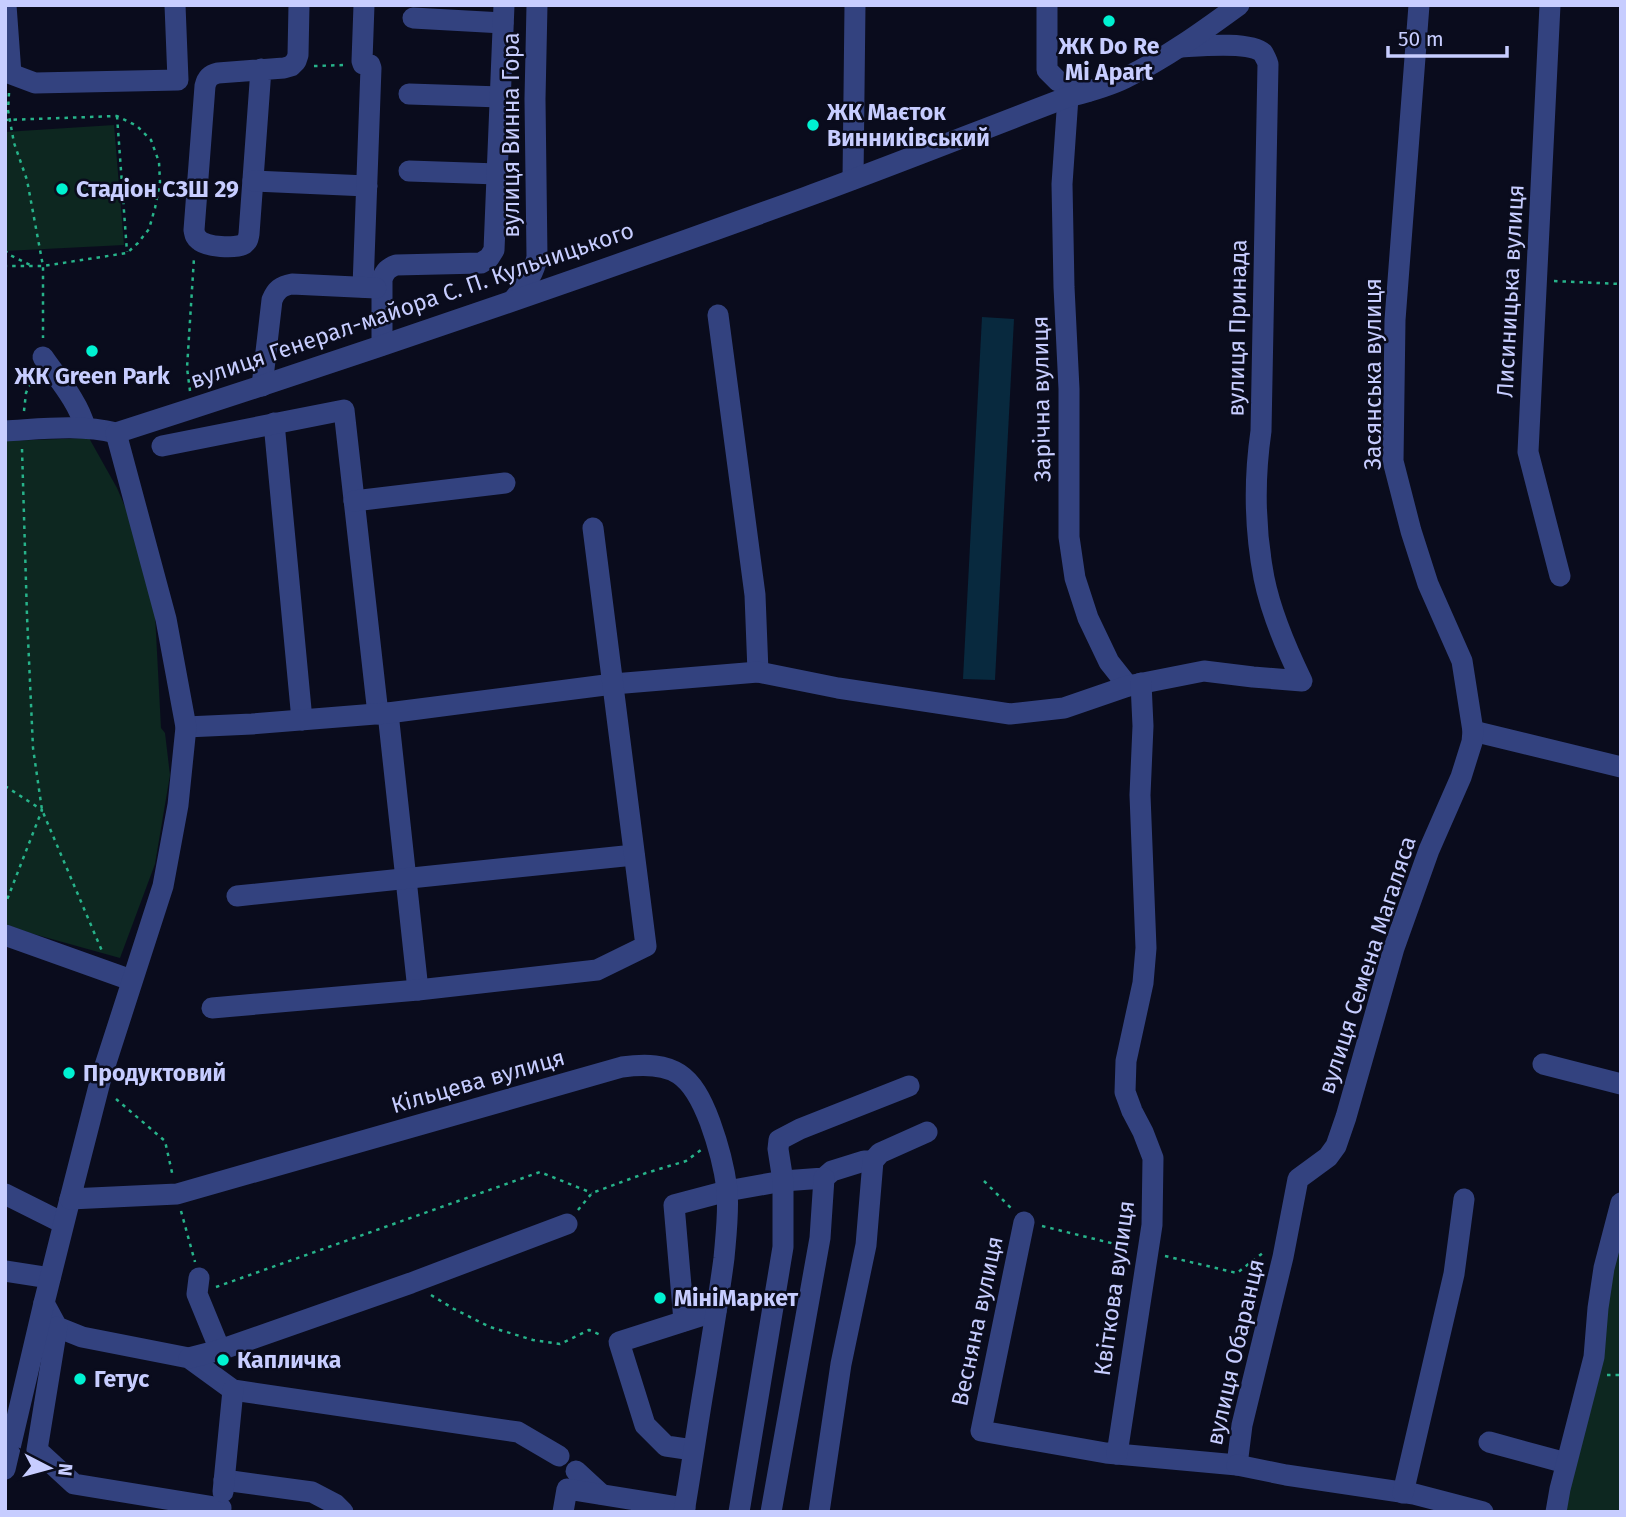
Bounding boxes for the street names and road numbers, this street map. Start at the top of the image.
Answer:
street label: вулиця Винна Гора [497,32,525,238]
street label: Лисиницька вулиця [1490,184,1530,398]
street label: вулиця Генерал-майора С. П. Кульчицького [187,216,637,394]
street label: вулиця Принада [1221,239,1253,417]
street label: Засянська вулиця [1359,278,1387,470]
street label: Зарічна вулиця [1026,316,1056,482]
street label: вулиця Семена Магаляса [1312,833,1422,1097]
street label: Кільцева вулиця [388,1043,568,1119]
street label: Квіткова вулиця [1088,1199,1140,1377]
street label: Весняна вулиця [945,1233,1009,1409]
street label: вулиця Обаранця [1200,1256,1270,1448]

